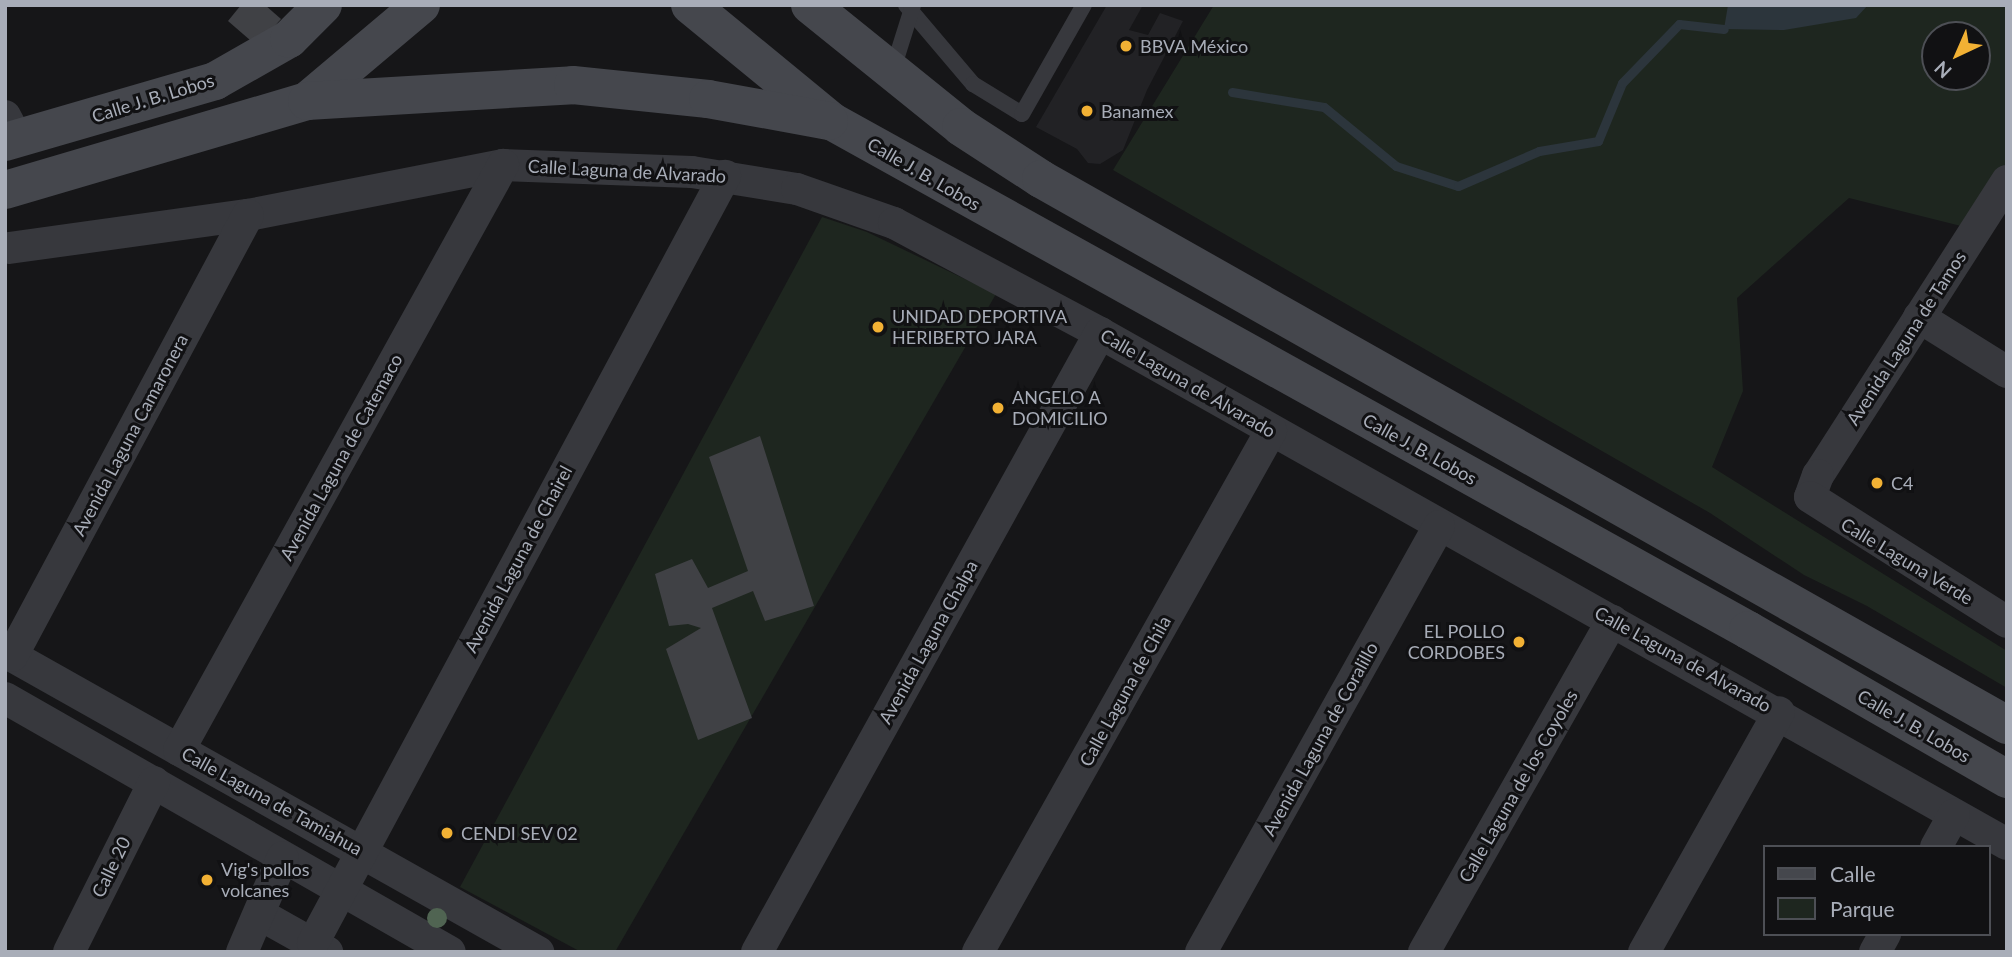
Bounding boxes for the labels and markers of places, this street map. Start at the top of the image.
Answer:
place label: BBVA México [1140,35,1249,57]
marker: BBVA México [1118,38,1134,54]
place label: Banamex [1101,100,1174,122]
marker: Banamex [1079,103,1095,119]
place label: UNIDAD DEPORTIVA HERIBERTO JARA [892,306,1067,348]
marker: UNIDAD DEPORTIVA HERIBERTO JARA [870,319,886,335]
place label: ANGELO A DOMICILIO [1012,387,1108,430]
marker: ANGELO A DOMICILIO [990,400,1006,416]
place label: C4 [1891,472,1913,494]
marker: C4 [1869,475,1885,491]
place label: EL POLLO CORDOBES [1408,621,1505,664]
marker: EL POLLO CORDOBES [1511,634,1527,650]
place label: CENDI SEV 02 [461,822,578,844]
marker: CENDI SEV 02 [439,825,455,841]
place label: Vig's pollos volcanes [221,859,310,902]
marker: Vig's pollos volcanes [199,872,215,888]

